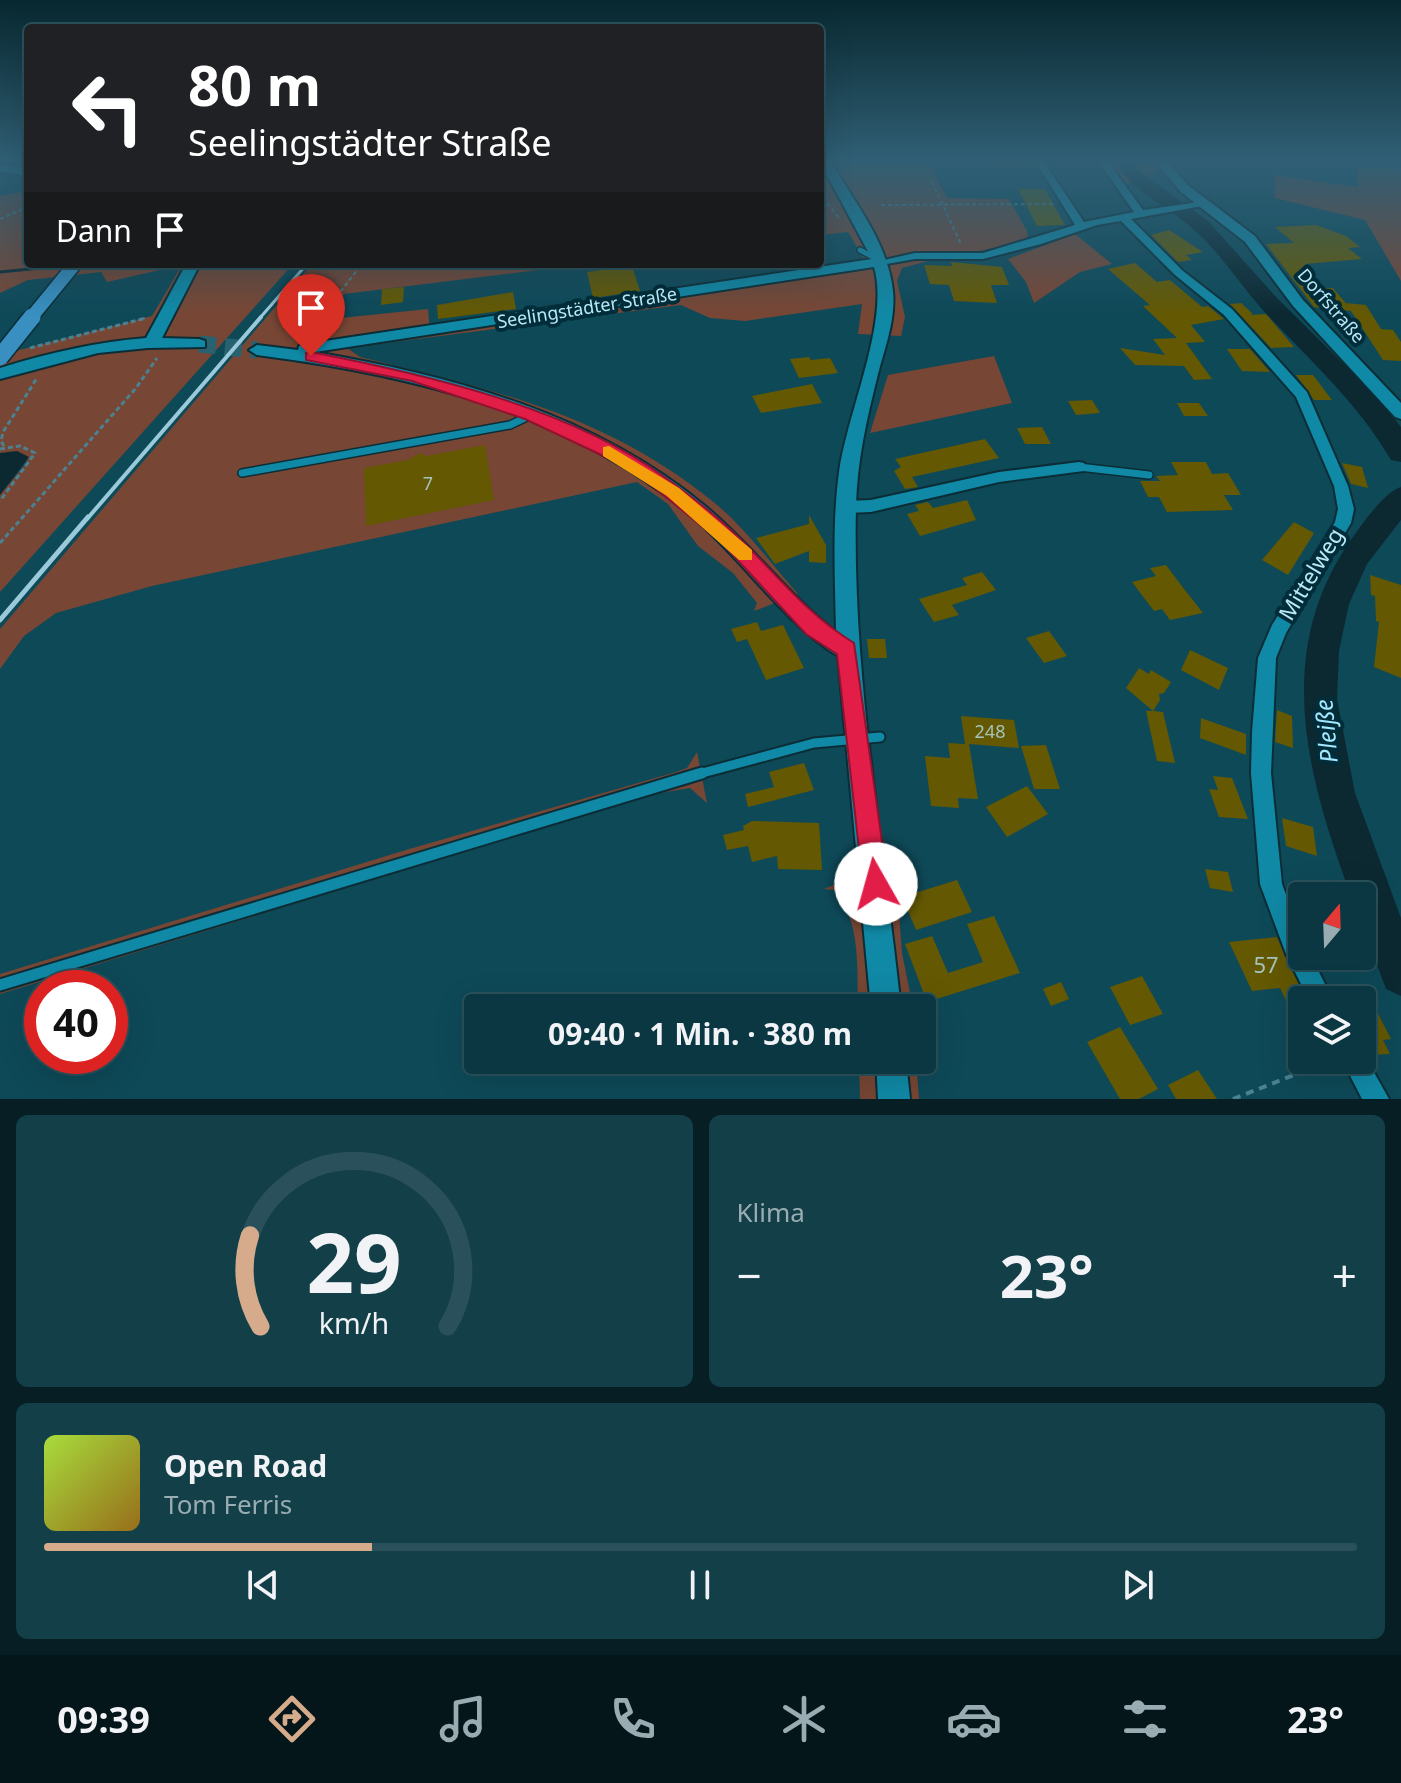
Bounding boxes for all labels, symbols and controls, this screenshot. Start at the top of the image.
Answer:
text: 80 m [188,46,321,122]
icon: left [56,56,160,160]
text: Seelingstädter Straße [188,118,552,167]
icon: arrive [148,208,192,252]
text: Dann [56,210,132,251]
street label: Dorfstraße [1293,263,1371,348]
pin [277,274,345,356]
street label: Seelingstädter Straße [495,281,678,333]
icon: arrive [289,286,333,330]
house number: 7 [423,471,433,495]
street label: Mittelweg [1271,522,1349,625]
water label: Pleiße [1306,698,1345,764]
house number: 248 [975,719,1005,743]
position arrow [834,842,918,926]
north arrow [1288,882,1376,970]
map controls [1288,882,1376,1074]
house number: 57 [1253,949,1279,979]
speed limit sign: 40 [24,970,128,1074]
button: layers [1288,986,1376,1074]
text: 09:40 · 1 Min. · 380 m [548,1013,852,1054]
text: Klima [737,1194,805,1230]
text: 29 [307,1204,402,1317]
text: 23° [1000,1234,1094,1316]
text: − [737,1245,762,1305]
text: + [1332,1245,1357,1305]
text: km/h [319,1303,389,1342]
text: Open Road [164,1445,327,1486]
text: Tom Ferris [164,1486,292,1522]
icon: previous [241,1563,285,1607]
icon: pause [678,1563,722,1607]
icon: next [1116,1563,1160,1607]
icon: directions [264,1691,320,1747]
icon: music [435,1691,491,1747]
icon: phone [605,1691,661,1747]
icon: climate [776,1691,832,1747]
icon: car [946,1691,1002,1747]
icon: filters [1117,1691,1173,1747]
text: 09:39 [57,1695,150,1744]
text: 23° [1287,1695,1344,1744]

